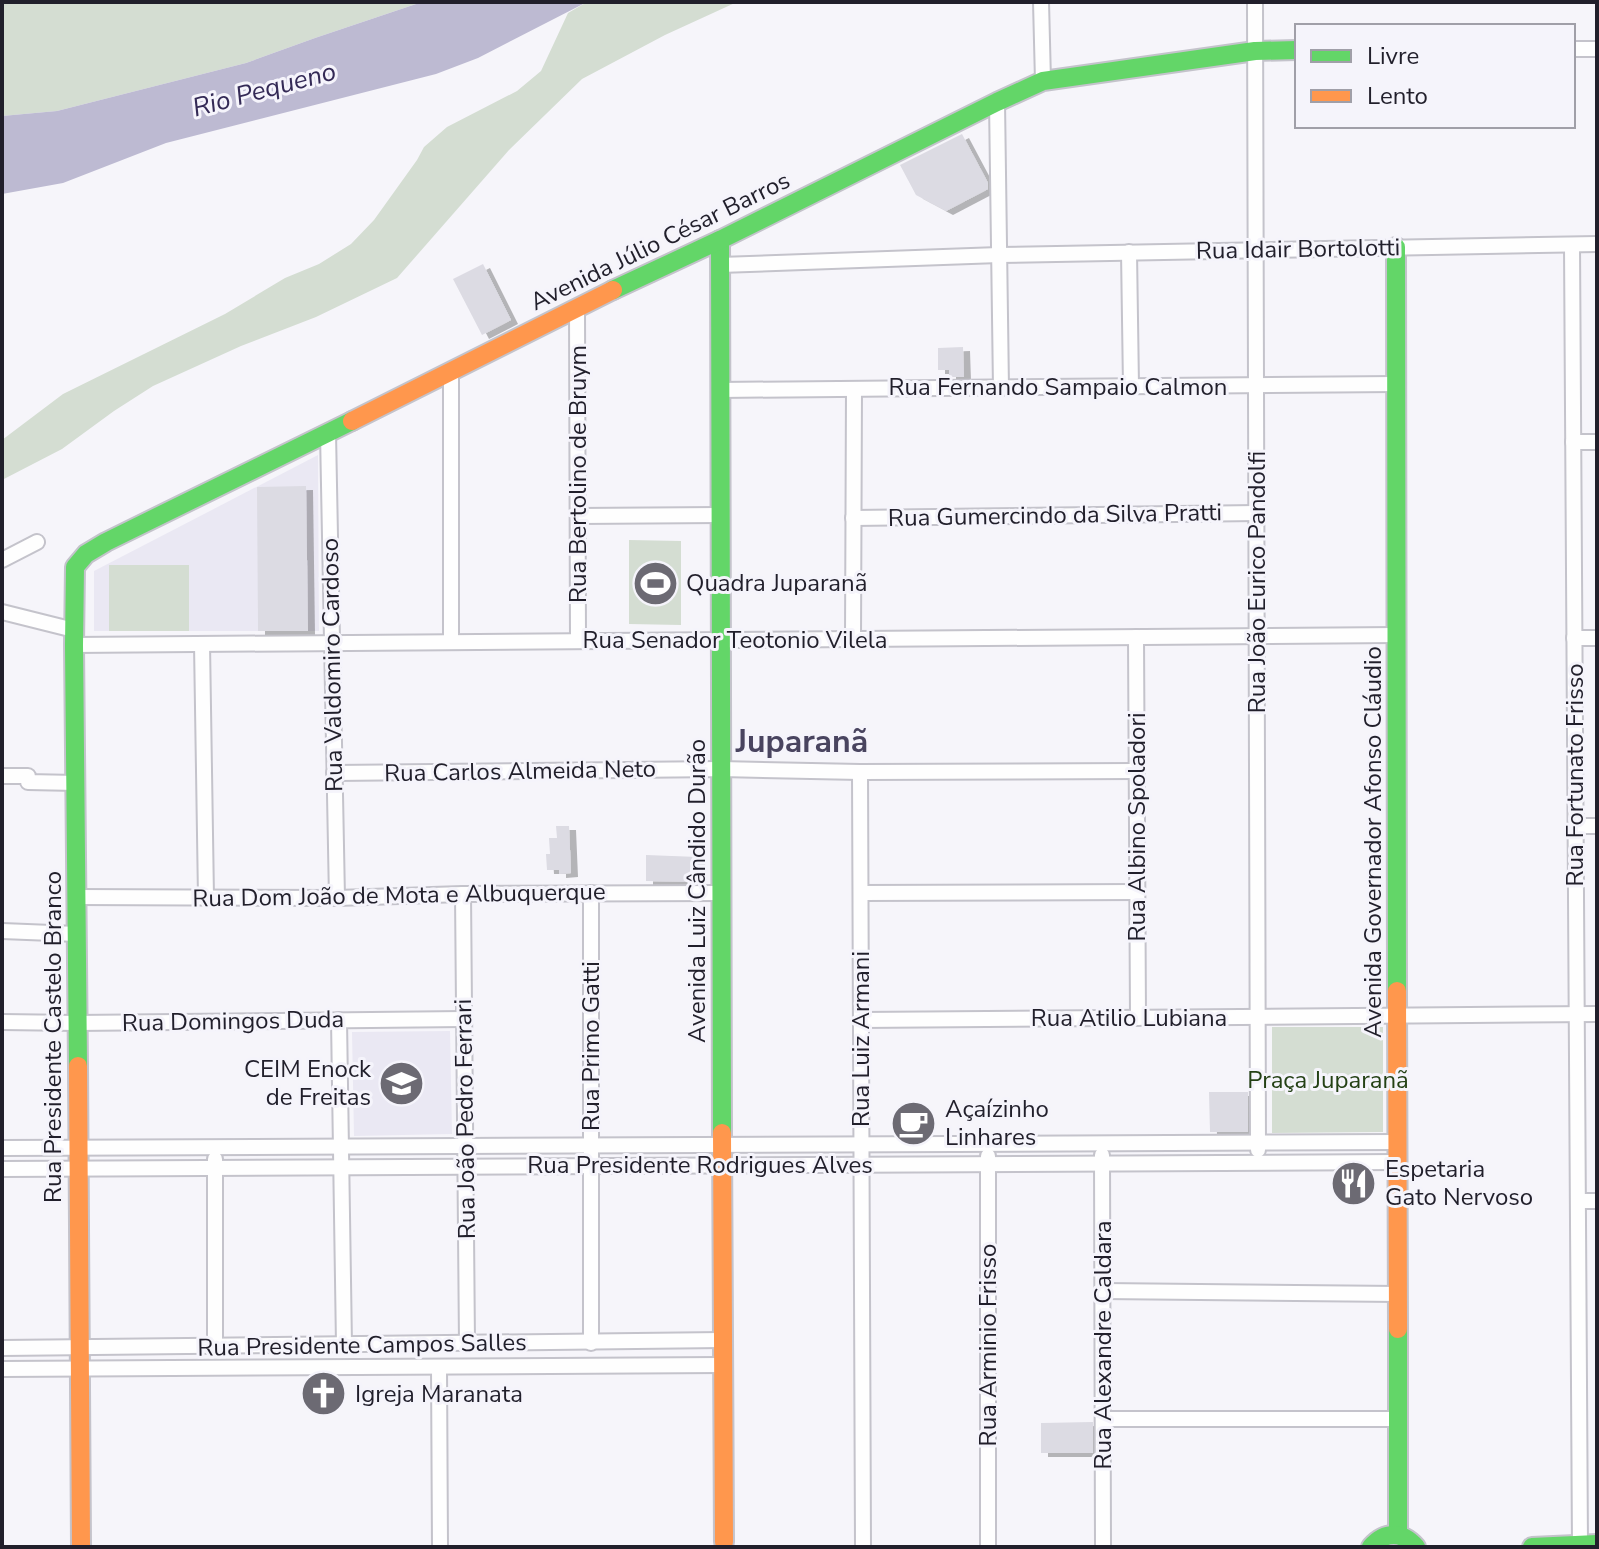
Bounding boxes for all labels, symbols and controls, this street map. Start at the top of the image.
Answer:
legend [1295,24,1575,128]
text: Livre [1367,40,1419,72]
water label: Rio Pequeno [189,54,340,125]
text: Lento [1367,80,1428,112]
street label: Avenida Júlio César Barros [525,164,795,318]
street label: Rua Idair Bortolotti [1196,231,1400,267]
street label: Rua Bertolino de Bruym [562,345,594,603]
street label: Rua Fernando Sampaio Calmon [889,371,1227,403]
street label: Rua João Eurico Pandolfi [1241,451,1273,713]
street label: Rua Gumercindo da Silva Pratti [888,496,1222,534]
street label: Rua Valdomiro Cardoso [314,538,350,792]
sports icon: Quadra Juparanã [631,559,679,607]
place label: Quadra Juparanã [686,567,867,599]
street label: Rua Senador Teotonio Vilela [582,624,888,656]
street label: Avenida Governador Afonso Cláudio [1357,646,1389,1038]
street label: Rua Fortunato Frisso [1559,663,1591,887]
street label: Rua Albino Spoladori [1121,712,1153,942]
district label: Juparanã [735,720,868,763]
street label: Avenida Luiz Cândido Durão [681,739,713,1043]
street label: Rua Carlos Almeida Neto [384,753,656,789]
street label: Rua Presidente Castelo Branco [37,871,69,1203]
street label: Rua Dom João de Mota e Albuquerque [192,875,606,915]
street label: Rua Luiz Armani [845,951,877,1127]
street label: Rua Primo Gatti [575,961,607,1131]
street label: Rua João Pedro Ferrari [447,998,483,1240]
street label: Rua Atilio Lubiana [1031,1002,1227,1034]
street label: Rua Domingos Duda [122,1003,344,1039]
place label: CEIM Enock de Freitas [244,1053,372,1113]
school or university icon: CEIM Enock de Freitas [378,1059,426,1107]
park label: Praça Juparanã [1247,1064,1409,1096]
place label: Açaízinho Linhares [945,1093,1049,1153]
cafe icon: Açaízinho Linhares [890,1099,938,1147]
street label: Rua Presidente Rodrigues Alves [527,1149,873,1181]
place label: Espetaria Gato Nervoso [1385,1153,1533,1213]
restaurant icon: Espetaria Gato Nervoso [1330,1159,1378,1207]
street label: Rua Alexandre Caldara [1087,1220,1119,1470]
street label: Rua Arminio Frisso [972,1244,1004,1446]
street label: Rua Presidente Campos Salles [197,1326,527,1364]
church icon: Igreja Maranata [300,1370,348,1418]
place label: Igreja Maranata [355,1378,523,1410]

